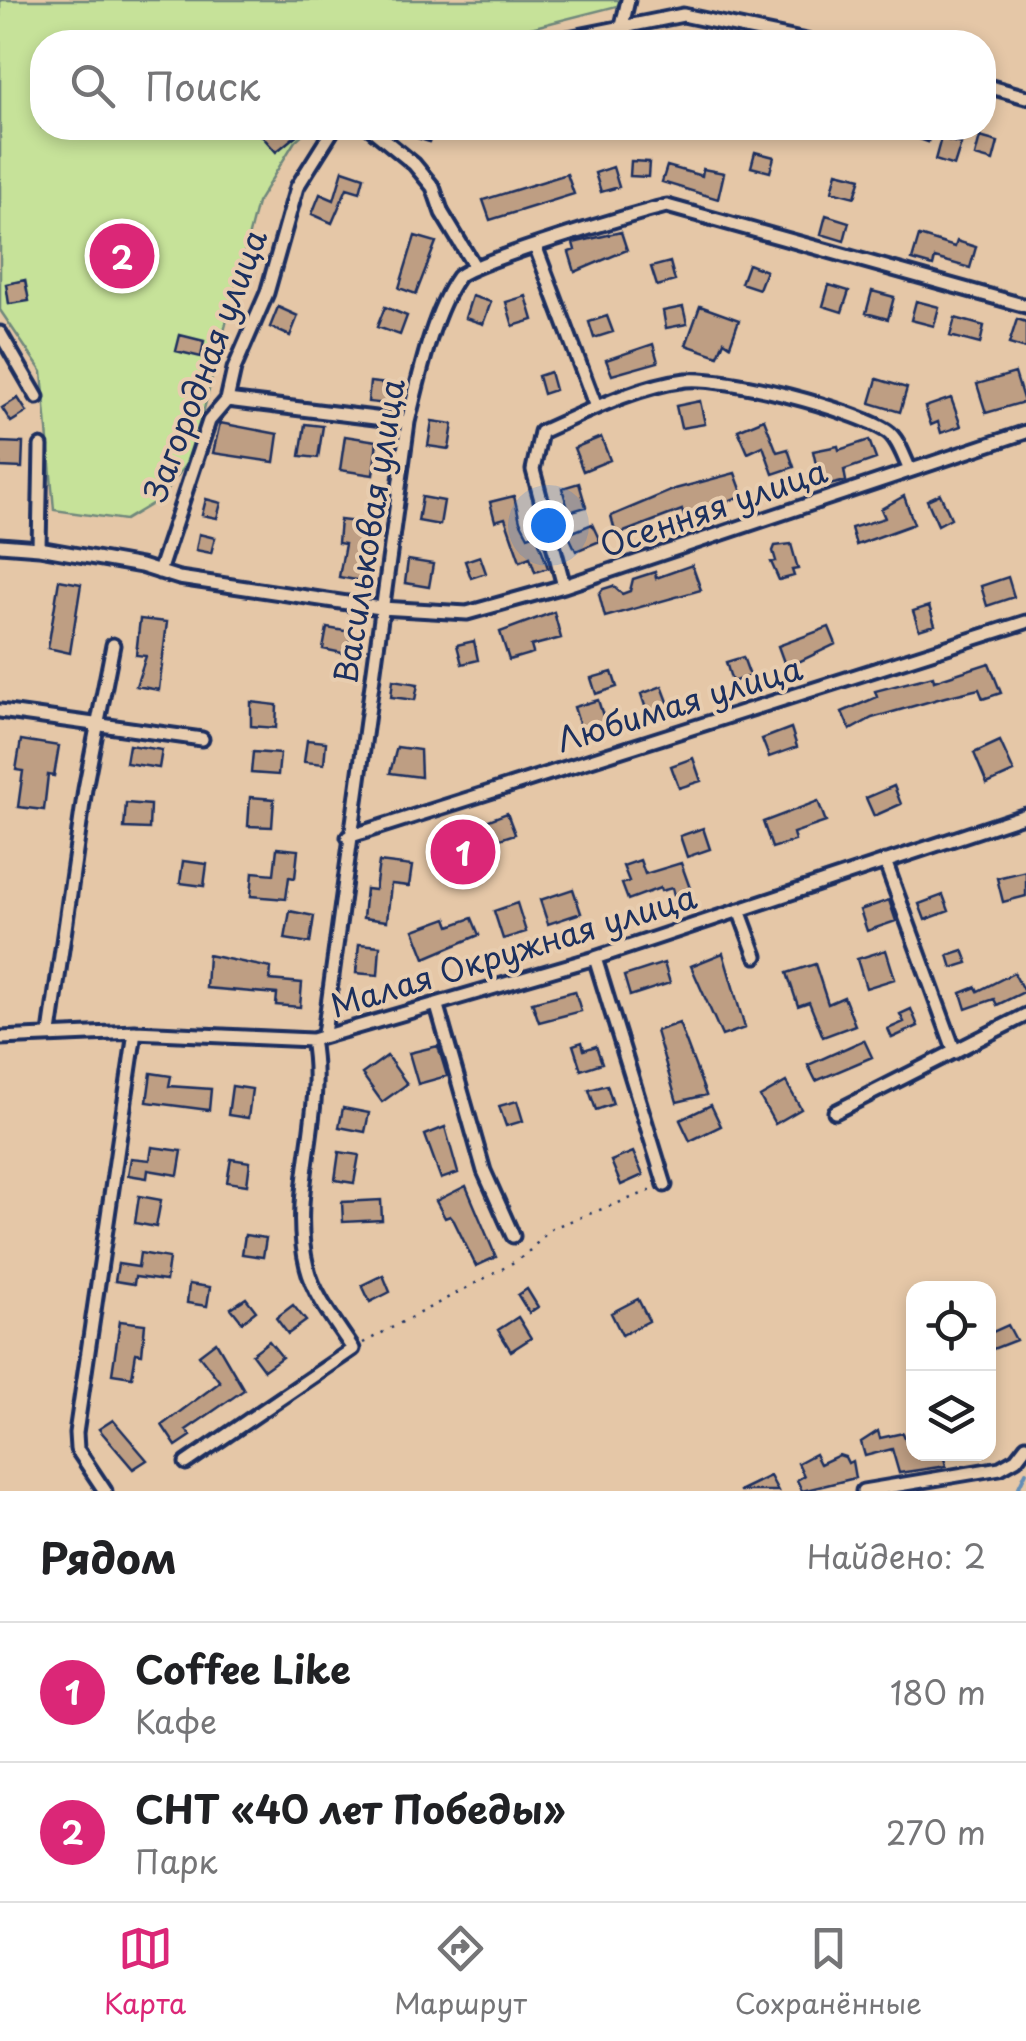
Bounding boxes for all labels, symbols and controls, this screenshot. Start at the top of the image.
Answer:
search box [30,30,996,140]
text: Поиск [145,57,260,114]
icon: search [65,58,120,113]
pin: 2 [90,218,154,294]
street label: Загородная улица [130,222,278,508]
street label: Васильковая улица [320,375,416,687]
street label: Осенняя улица [593,446,833,568]
your location [523,500,574,551]
street label: Любимая улица [550,643,808,763]
pin: 1 [430,814,496,890]
street label: Малая Окружная улица [324,871,702,1029]
map controls [906,1281,996,1461]
button: locate [906,1281,996,1371]
button: layers [906,1371,996,1461]
text: Рядом [40,1525,177,1588]
text: Найдено: 2 [807,1532,986,1580]
text: Coffee Like [135,1640,351,1697]
text: 1 [65,1668,80,1716]
text: 180 m [890,1668,986,1716]
text: Кафе [135,1697,217,1745]
text: СНТ «40 лет Победы» [135,1780,565,1837]
text: 2 [61,1808,84,1856]
text: 270 m [886,1808,986,1856]
text: Парк [135,1837,218,1885]
tab: Карта [104,1921,186,2024]
tab: Маршрут [394,1921,527,2024]
tab: Сохранённые [735,1921,922,2024]

